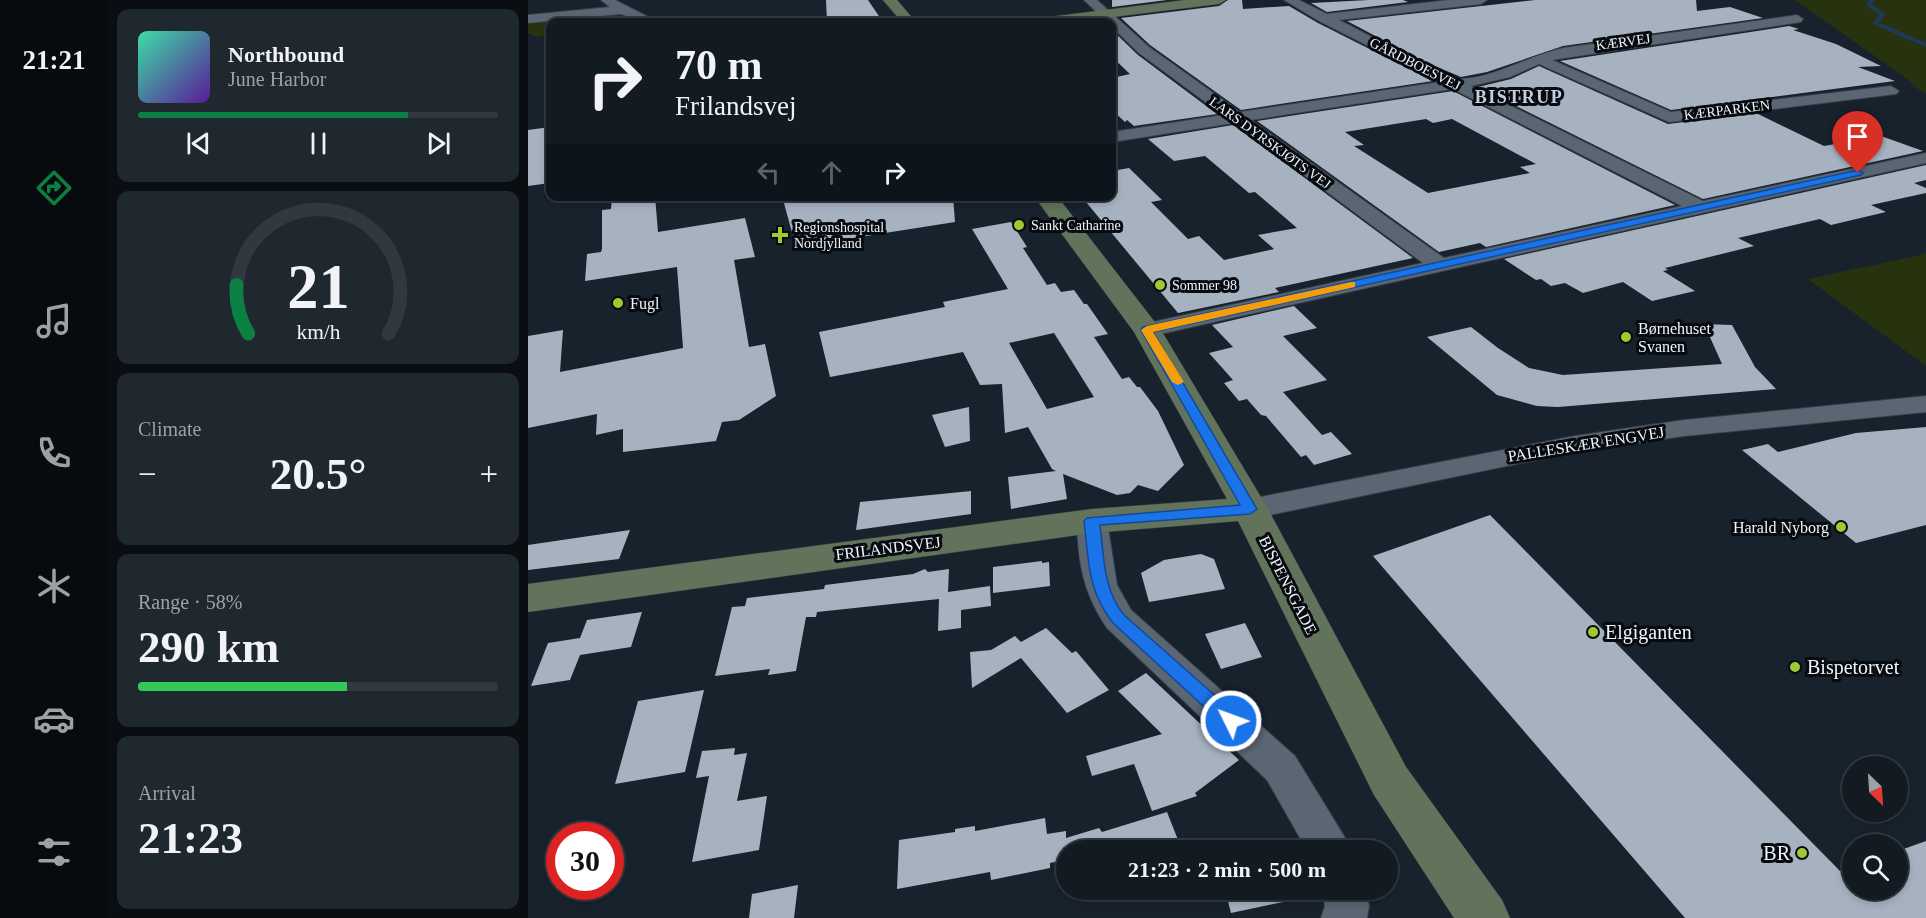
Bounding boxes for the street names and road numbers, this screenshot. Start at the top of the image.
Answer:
street label: KÆRVEJ [1595,31,1652,53]
street label: GÅRDBOESVEJ [1367,35,1463,94]
street label: LARS DYRSKJØTS VEJ [1207,94,1334,192]
street label: KÆRPARKEN [1683,97,1771,123]
street label: PALLESKÆR ENGVEJ [1507,423,1665,465]
street label: FRILANDSVEJ [834,533,942,563]
street label: BISPENSGADE [1256,533,1320,637]

